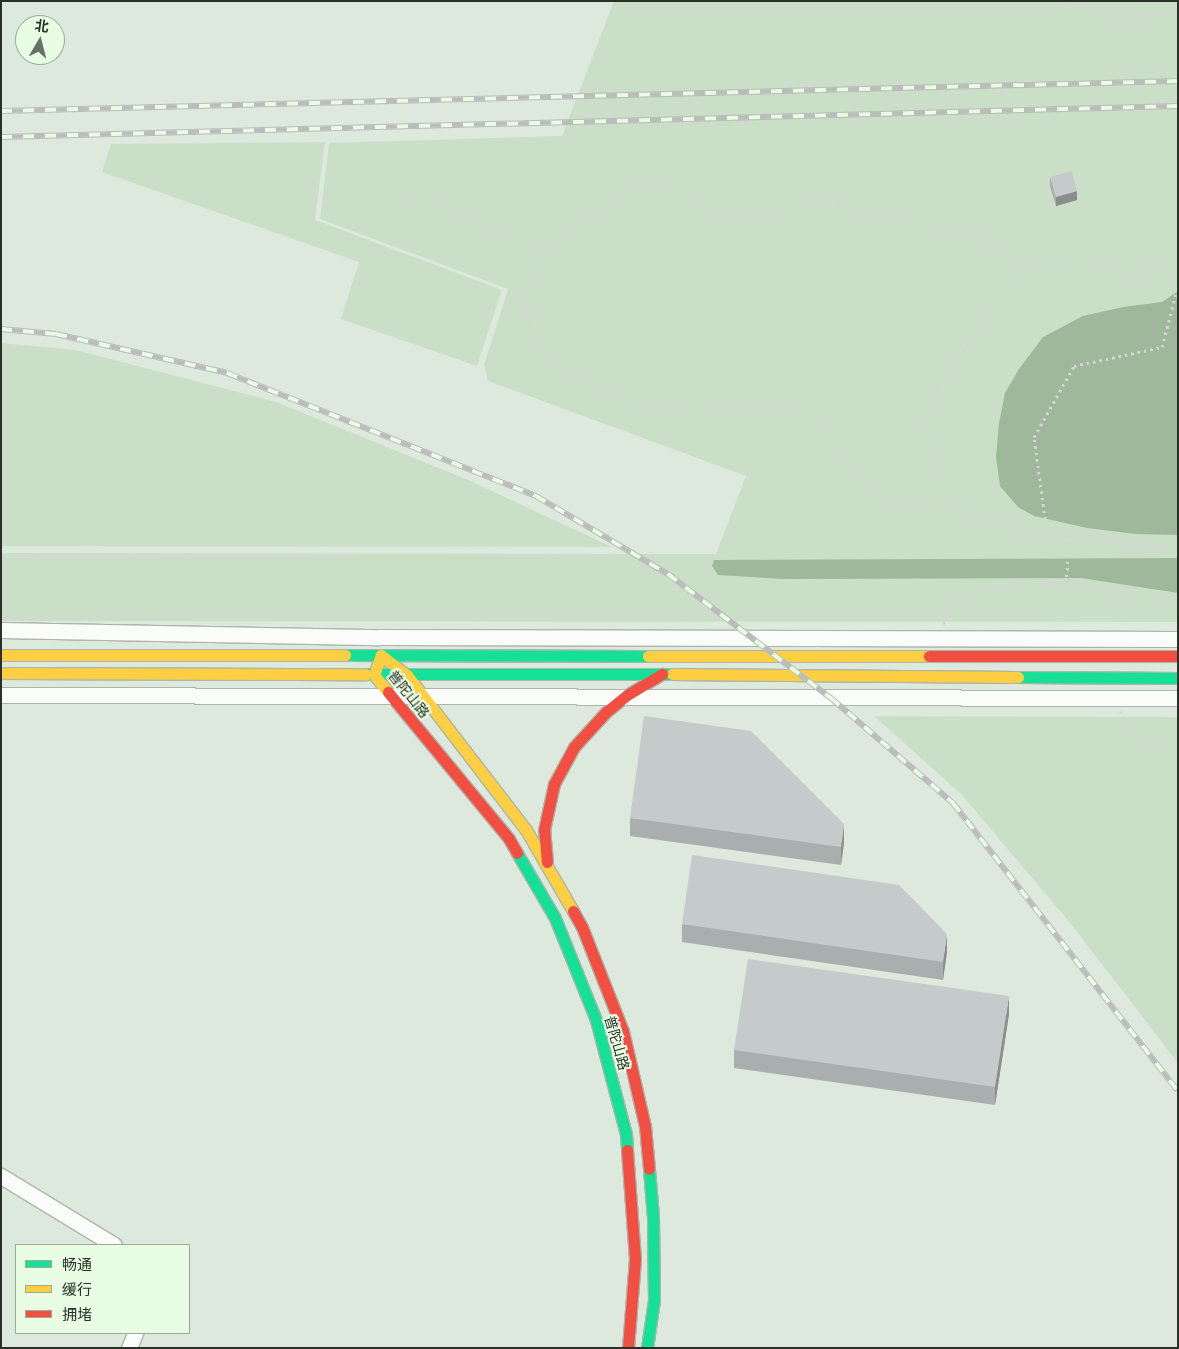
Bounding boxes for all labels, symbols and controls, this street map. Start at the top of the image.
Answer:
north arrow [15,15,65,65]
text: 北 [34,16,50,36]
street label: 普陀山路 [385,667,433,721]
street label: 普陀山路 [601,1014,633,1072]
legend [15,1244,190,1334]
text: 畅通 [62,1255,92,1274]
text: 缓行 [62,1280,92,1299]
text: 拥堵 [62,1305,92,1324]

